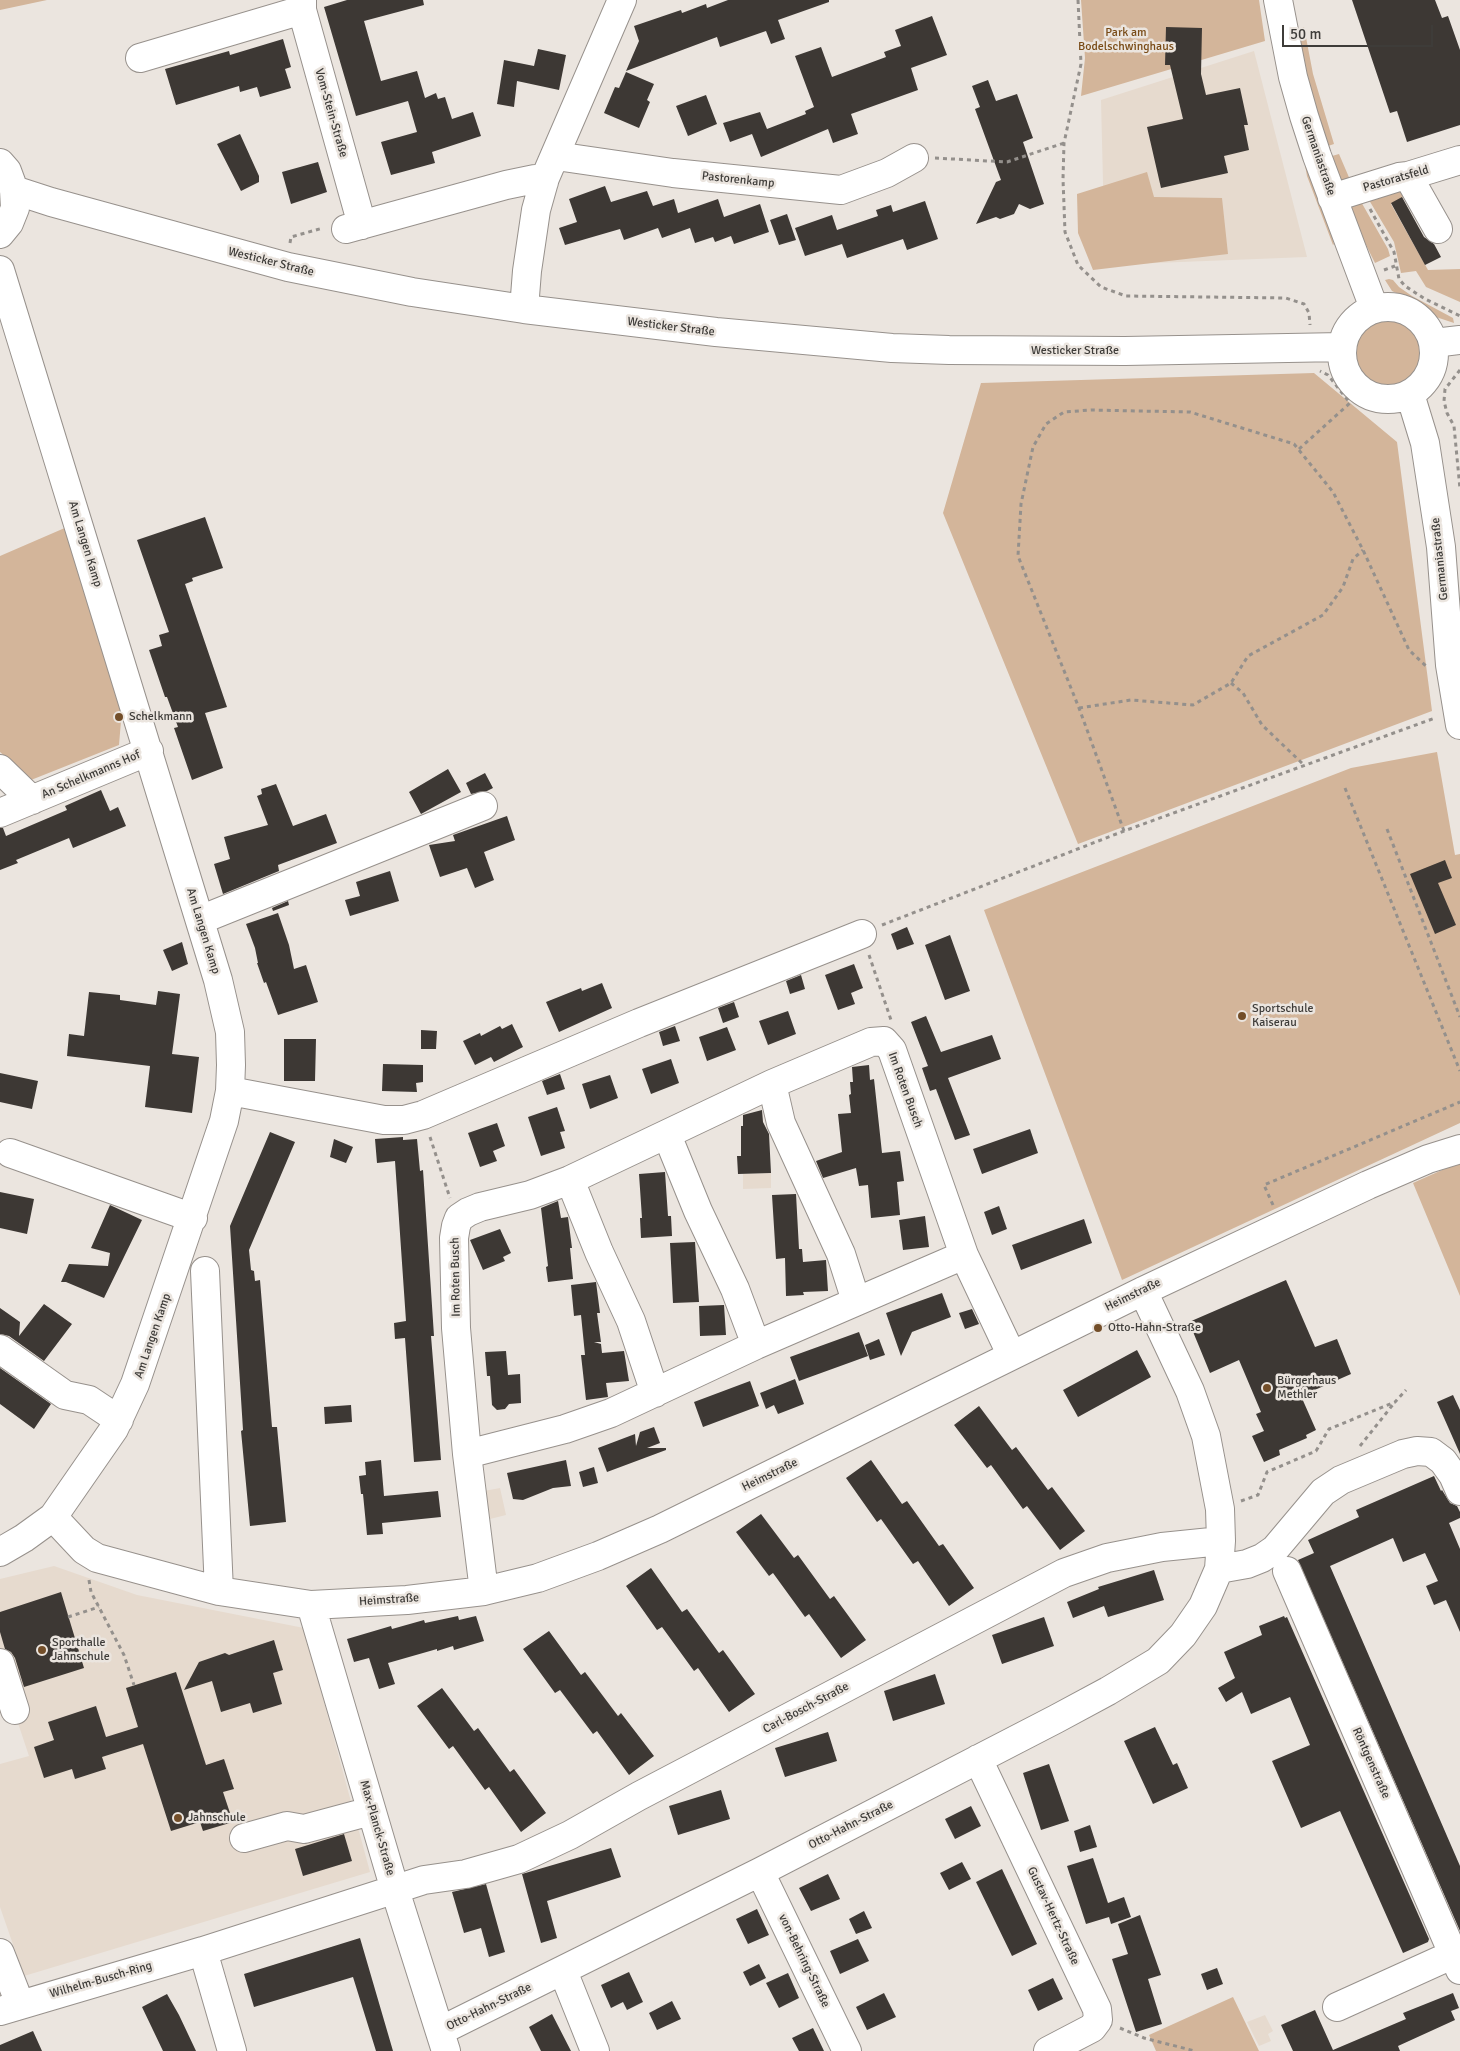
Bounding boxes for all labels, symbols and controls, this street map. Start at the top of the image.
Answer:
scale bar [1285,15,1436,47]
text: 50 m [1290,25,1321,43]
park label: Park am Bodelschwinghaus [1078,26,1174,54]
street label: Vom-Stein-Straße [311,67,351,159]
street label: Germaniastraße [1298,114,1338,198]
street label: Pastoratsfeld [1361,163,1431,195]
street label: Pastorenkamp [701,169,775,191]
street label: Westicker Straße [227,244,315,280]
street label: Westicker Straße [627,315,715,339]
street label: Westicker Straße [1031,344,1119,358]
street label: Am Langen Kamp [65,499,105,589]
street label: Germaniastraße [1428,517,1452,601]
place label: Schelkmann [129,710,192,724]
marker: Schelkmann [113,711,125,723]
street label: An Schelkmanns Hof [39,748,143,802]
street label: Am Langen Kamp [183,886,223,976]
place label: Sportschule Kaiserau [1252,1002,1314,1030]
marker: Sportschule Kaiserau [1236,1010,1248,1022]
street label: Im Roten Busch [885,1050,925,1130]
street label: Im Roten Busch [448,1237,464,1317]
street label: Heimstraße [1103,1275,1163,1315]
street label: Am Langen Kamp [132,1292,174,1380]
place label: Otto-Hahn-Straße [1108,1321,1201,1335]
marker: Otto-Hahn-Straße [1092,1322,1104,1334]
place label: Bürgerhaus Methler [1277,1374,1336,1402]
marker: Bürgerhaus Methler [1261,1382,1273,1394]
street label: Heimstraße [740,1455,800,1495]
street label: Heimstraße [358,1591,420,1609]
place label: Sporthalle Jahnschule [52,1636,110,1664]
marker: Sporthalle Jahnschule [36,1644,48,1656]
street label: Carl-Bosch-Straße [761,1679,851,1737]
street label: Röntgenstraße [1349,1725,1393,1801]
street label: Max-Planck-Straße [356,1779,398,1877]
street label: Otto-Hahn-Straße [806,1797,896,1853]
place label: Jahnschule [188,1811,246,1825]
marker: Jahnschule [172,1812,184,1824]
street label: Gustav-Hertz-Straße [1024,1865,1082,1967]
street label: von-Behring-Straße [775,1912,833,2010]
street label: Wilhelm-Busch-Ring [48,1959,154,2001]
street label: Otto-Hahn-Straße [444,1980,534,2034]

